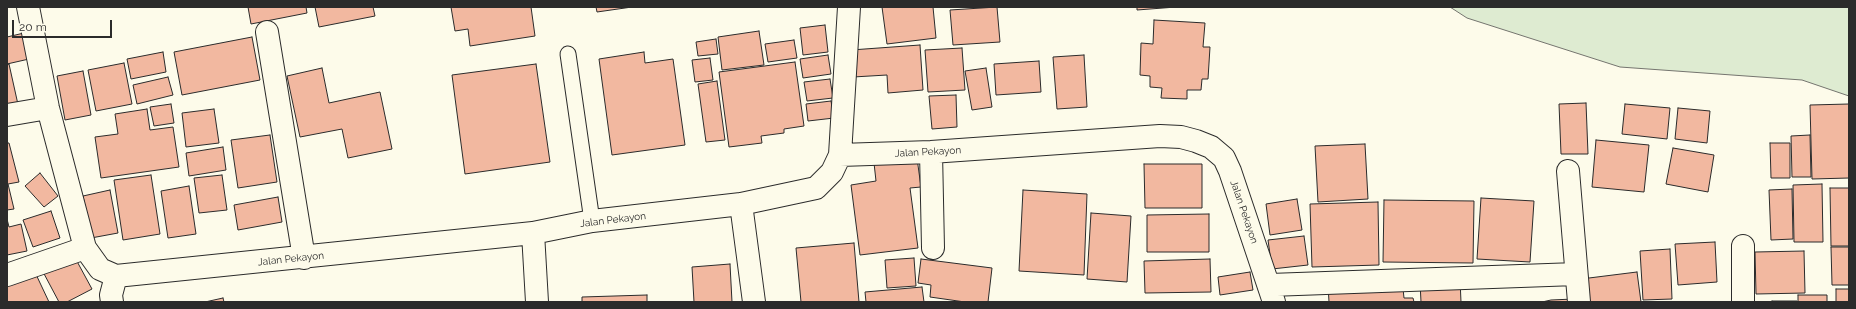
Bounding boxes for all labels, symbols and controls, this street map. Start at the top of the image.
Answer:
scale bar [14,12,114,38]
text: 20 m [19,20,47,34]
street label: Jalan Pekayon [895,144,961,160]
street label: Jalan Pekayon [1228,179,1260,245]
street label: Jalan Pekayon [579,210,647,230]
street label: Jalan Pekayon [257,250,325,268]

